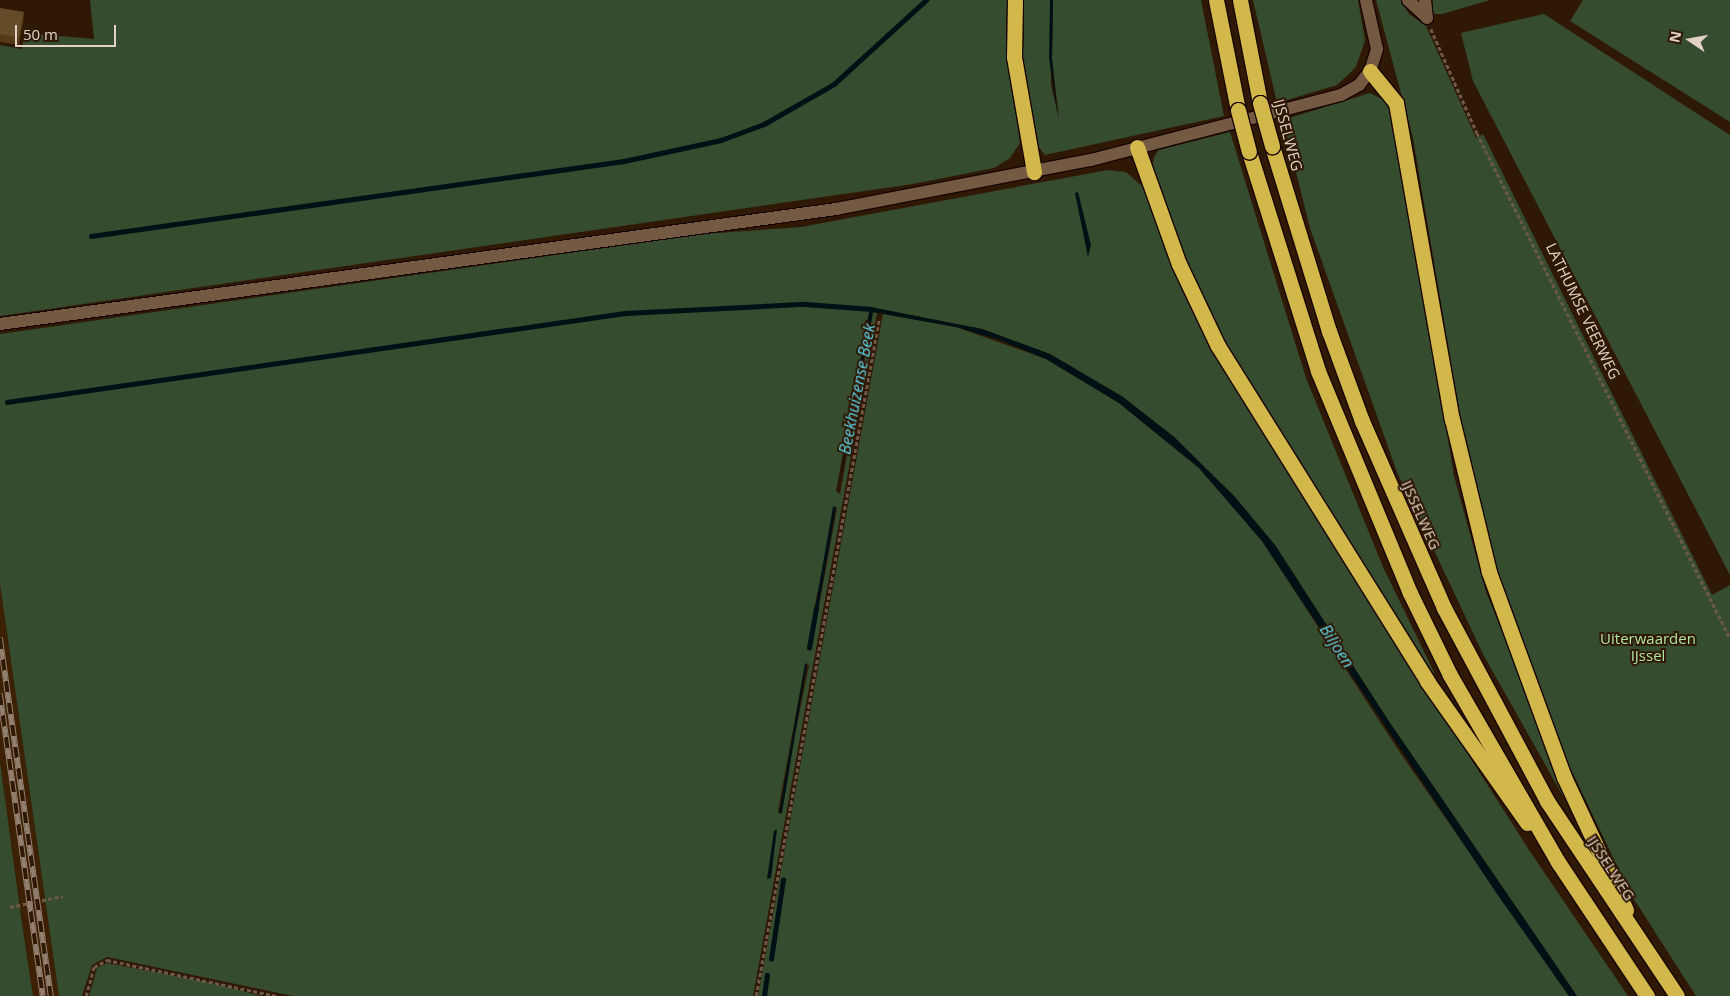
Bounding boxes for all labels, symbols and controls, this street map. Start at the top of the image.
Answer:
scale bar [18,15,119,47]
north arrow [1665,15,1715,65]
text: 50 m [23,24,58,44]
text: N [1664,29,1685,44]
street label: IJSSELWEG [1270,97,1306,173]
street label: LATHUMSE VEERWEG [1542,240,1624,382]
water label: Beekhuizense Beek [835,322,879,456]
street label: IJSSELWEG [1398,478,1444,552]
water label: Biljoen [1316,621,1358,671]
park label: Uiterwaarden IJssel [1600,629,1696,664]
street label: IJSSELWEG [1583,832,1639,904]

